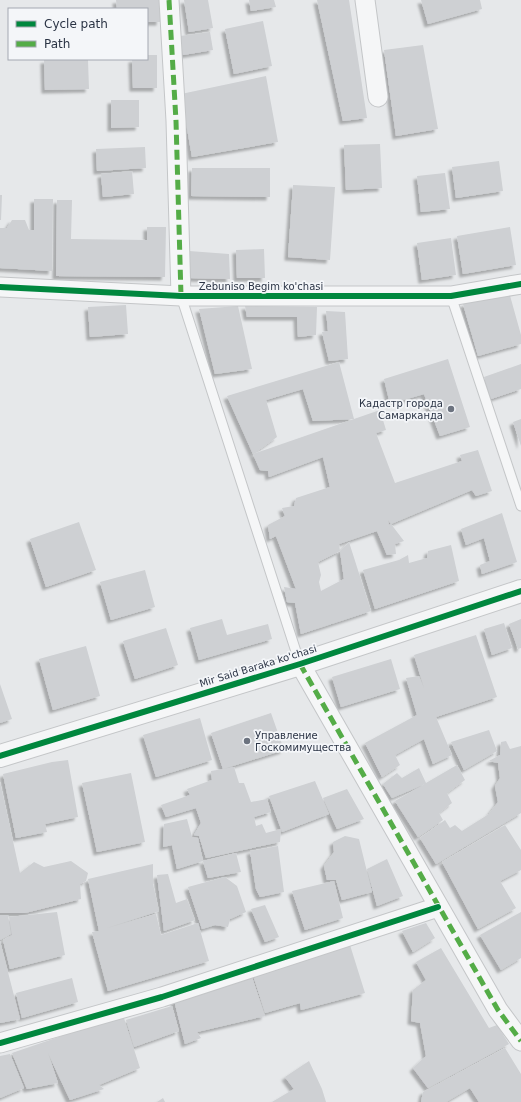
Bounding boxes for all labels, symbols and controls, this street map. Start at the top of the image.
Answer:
legend [8,8,148,60]
text: Cycle path [44,17,108,31]
text: Path [44,37,70,51]
street label: Zebuniso Begim ko'chasi [199,281,323,292]
place label: Кадастр города Самарканда [359,398,443,421]
marker: Кадастр города Самарканда [446,404,456,414]
street label: Mir Said Baraka ko'chasi [198,643,318,689]
place label: Управление Госкомимущества [255,730,351,753]
marker: Управление Госкомимущества [242,736,252,746]

